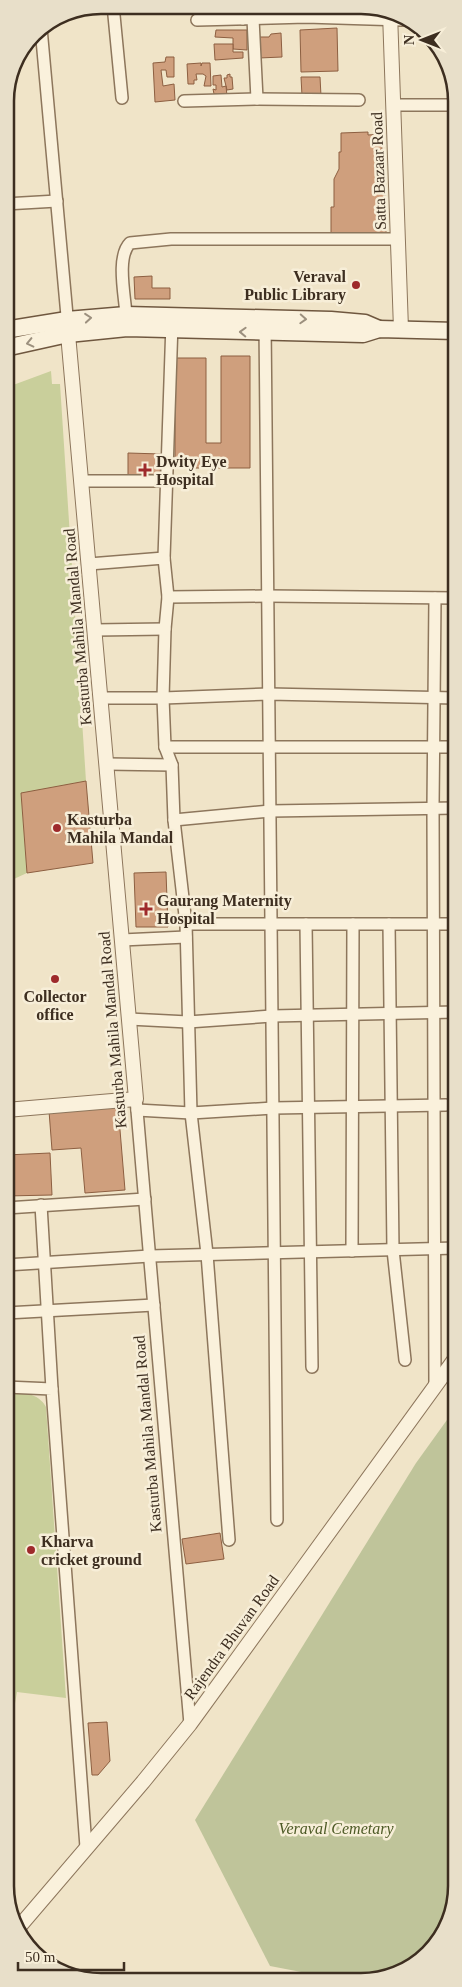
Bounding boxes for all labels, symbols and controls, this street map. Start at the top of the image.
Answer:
north arrow [397,15,447,65]
text: N [402,35,417,45]
street label: Satta Bazaar Road [368,112,389,230]
place label: Veraval Public Library [244,268,347,304]
marker: Veraval Public Library [350,279,362,291]
one-way arrow [84,313,92,324]
one-way arrow [299,313,307,324]
one-way arrow [239,327,247,337]
one-way arrow [25,337,34,348]
place label: Dwity Eye Hospital [156,453,227,489]
marker: Dwity Eye Hospital [138,463,152,477]
street label: Kasturba Mahila Mandal Road [60,528,95,726]
place label: Kasturba Mahila Mandal [67,811,174,846]
marker: Kasturba Mahila Mandal [51,822,63,834]
place label: Gaurang Maternity Hospital [157,892,292,928]
marker: Gaurang Maternity Hospital [139,902,153,916]
street label: Kasturba Mahila Mandal Road [95,931,130,1129]
marker: Collector office [49,973,61,985]
place label: Collector office [23,988,87,1023]
street label: Kasturba Mahila Mandal Road [130,1335,165,1533]
place label: Kharva cricket ground [41,1533,142,1569]
marker: Kharva cricket ground [25,1544,37,1556]
street label: Rajendra Bhuvan Road [181,1572,283,1703]
park label: Veraval Cemetary [278,1820,394,1838]
scale bar [18,1940,124,1972]
text: 50 m [25,1949,56,1965]

